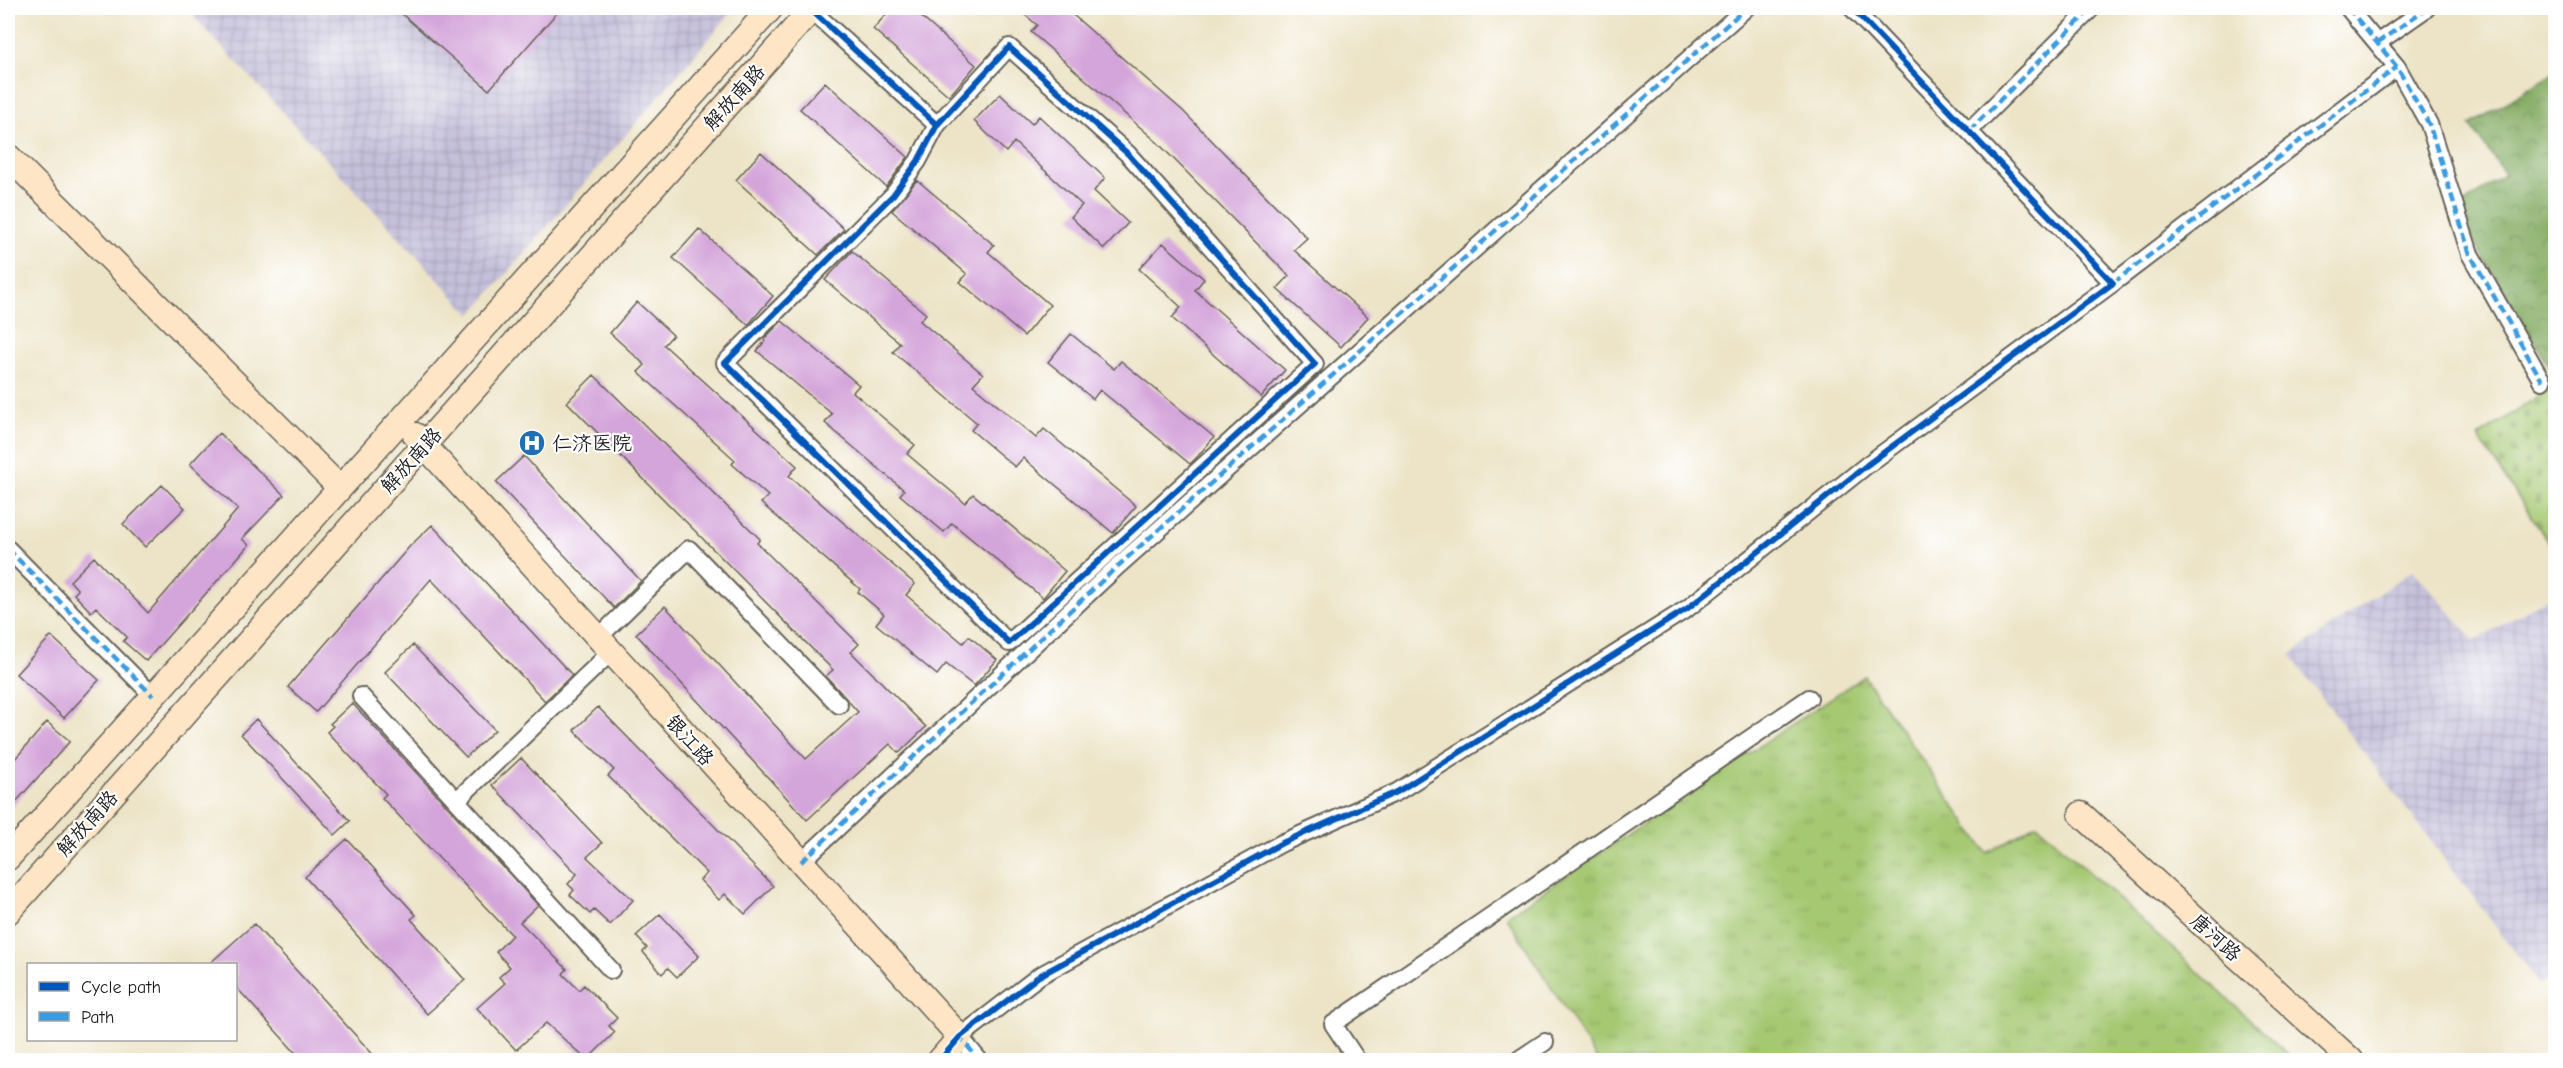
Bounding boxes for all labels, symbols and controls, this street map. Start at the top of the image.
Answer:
street label: 解放南路 [699,59,770,135]
street label: 解放南路 [376,422,447,498]
hospital icon: 仁济医院 [517,428,547,458]
place label: 仁济医院 [552,432,632,455]
street label: 银江路 [661,710,719,771]
street label: 解放南路 [52,785,123,861]
street label: 唐河路 [2186,909,2246,967]
legend [27,963,237,1041]
text: Cycle path [81,977,161,998]
text: Path [81,1007,114,1028]

